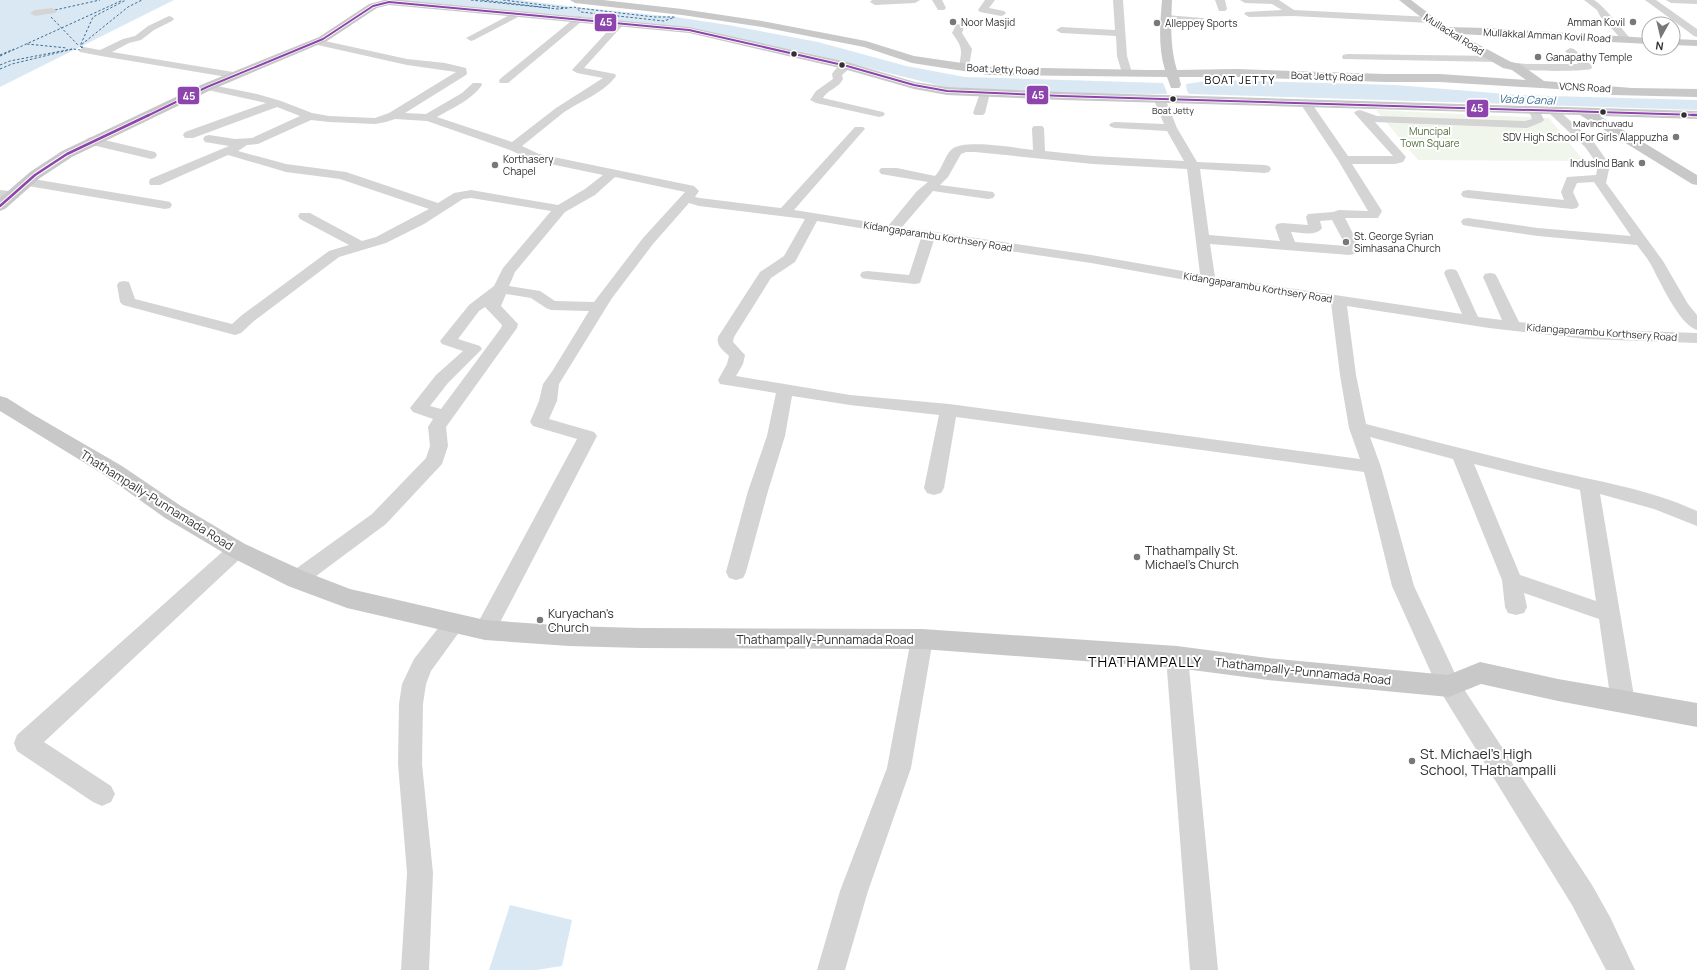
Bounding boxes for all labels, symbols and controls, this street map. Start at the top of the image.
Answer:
street label: Mullackal Road [1421,10,1487,58]
line badge: 45 [594,13,617,32]
text: 45 [599,14,613,29]
place label: Noor Masjid [961,15,1015,29]
place label: Amman Kovil [1567,15,1625,29]
place label: Alleppey Sports [1165,16,1237,30]
north arrow [1641,16,1681,56]
marker: Noor Masjid [948,17,958,27]
marker: Amman Kovil [1628,17,1638,27]
marker: Alleppey Sports [1152,18,1162,28]
street label: Mullakkal Amman Kovil Road [1483,25,1611,45]
text: N [1654,38,1664,54]
unlabelled marker [789,49,799,59]
place label: Ganapathy Temple [1546,50,1632,64]
marker: Ganapathy Temple [1533,52,1543,62]
unlabelled marker [837,60,847,70]
street label: Boat Jetty Road [966,60,1040,78]
street label: Boat Jetty Road [1291,68,1364,84]
district label: BOAT JETTY [1205,72,1275,87]
street label: VCNS Road [1559,79,1611,95]
line badge: 45 [1026,85,1049,105]
line badge: 45 [177,86,200,105]
text: 45 [1031,87,1045,102]
text: 45 [182,88,196,103]
water label: Vada Canal [1499,91,1557,108]
marker: Boat Jetty [1168,94,1178,104]
line badge: 45 [1466,99,1489,118]
text: 45 [1470,100,1484,115]
place label: Boat Jetty [1152,104,1194,117]
marker: Mavinchuvadu [1598,107,1608,117]
unlabelled marker [1679,110,1689,120]
place label: Mavinchuvadu [1573,117,1633,130]
park label: Muncipal Town Square [1400,124,1460,150]
place label: SDV High School For Girls Alappuzha [1503,130,1668,144]
marker: SDV High School For Girls Alappuzha [1671,132,1681,142]
place label: Korthasery Chapel [503,152,554,178]
place label: Induslnd Bank [1570,156,1635,170]
marker: Induslnd Bank [1637,158,1647,168]
marker: Korthasery Chapel [490,160,500,170]
street label: Kidangaparambu Korthsery Road [863,217,1014,255]
place label: St. George Syrian Simhasana Church [1354,229,1441,255]
marker: St. George Syrian Simhasana Church [1341,237,1351,247]
street label: Kidangaparambu Korthsery Road [1183,268,1334,306]
street label: Kidangaparambu Korthsery Road [1526,320,1678,344]
street label: Thathampally-Punnamada Road [77,446,237,554]
place label: Thathampally St. Michael's Church [1145,542,1239,573]
marker: Thathampally St. Michael's Church [1132,552,1142,562]
place label: Kuryachan's Church [548,605,614,636]
marker: Kuryachan's Church [535,615,545,625]
street label: Thathampally-Punnamada Road [736,631,914,648]
district label: THATHAMPALLY [1088,652,1202,671]
street label: Thathampally-Punnamada Road [1214,653,1392,689]
place label: St. Michael's High School, THathampalli [1420,744,1556,779]
marker: St. Michael's High School, THathampalli [1407,756,1417,766]

